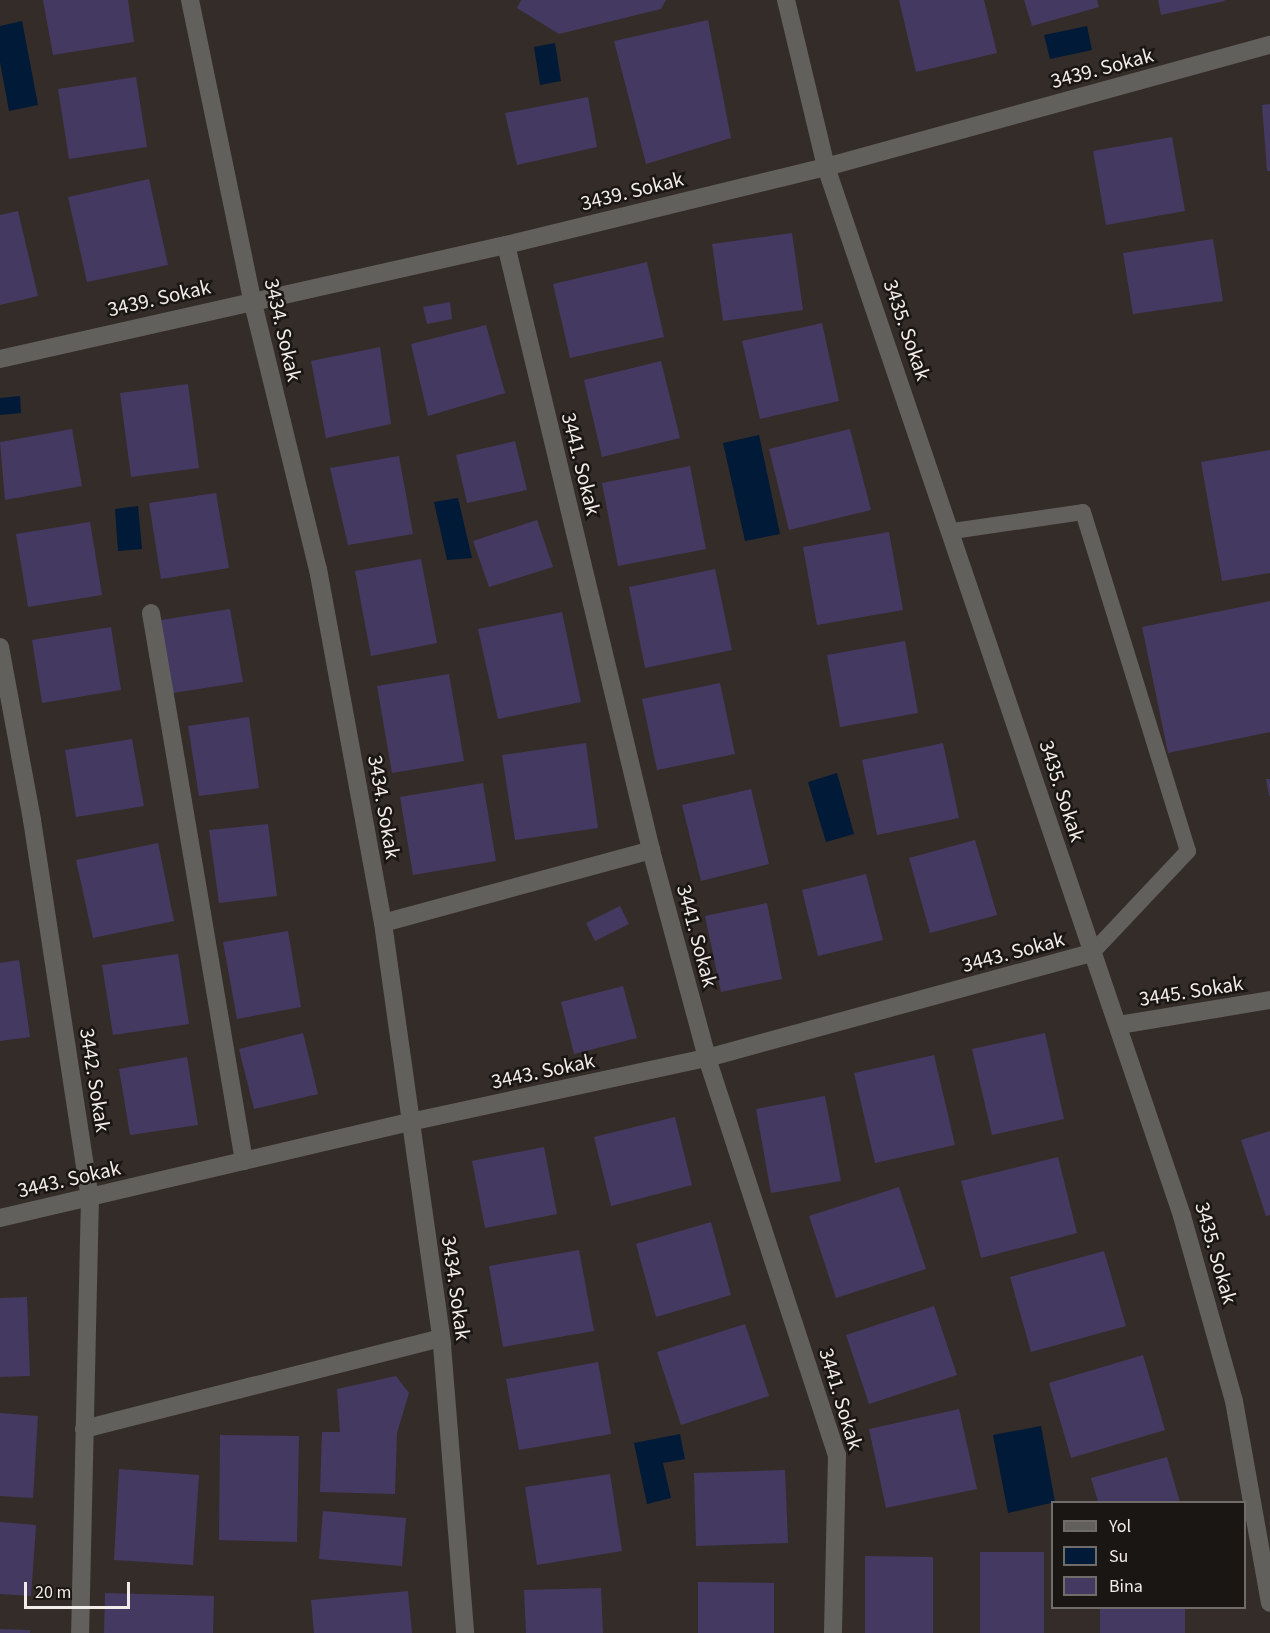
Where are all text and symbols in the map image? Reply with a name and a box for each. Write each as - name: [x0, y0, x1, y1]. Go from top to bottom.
- street label: 3439. Sokak: [1048, 42, 1156, 94]
- street label: 3439. Sokak: [578, 166, 686, 216]
- street label: 3439. Sokak: [105, 274, 213, 322]
- street label: 3434. Sokak: [259, 276, 307, 384]
- street label: 3435. Sokak: [878, 276, 936, 384]
- street label: 3441. Sokak: [556, 410, 606, 518]
- street label: 3435. Sokak: [1034, 737, 1090, 845]
- street label: 3434. Sokak: [362, 753, 406, 861]
- street label: 3441. Sokak: [671, 882, 723, 990]
- street label: 3443. Sokak: [959, 926, 1067, 978]
- street label: 3445. Sokak: [1137, 970, 1245, 1012]
- street label: 3442. Sokak: [74, 1026, 116, 1134]
- street label: 3443. Sokak: [489, 1048, 597, 1094]
- street label: 3443. Sokak: [15, 1155, 123, 1203]
- street label: 3435. Sokak: [1189, 1199, 1243, 1307]
- street label: 3434. Sokak: [436, 1234, 476, 1342]
- street label: 3441. Sokak: [814, 1345, 868, 1453]
- legend: [1051, 1501, 1246, 1609]
- text: Yol: [1109, 1514, 1131, 1539]
- text: Su: [1109, 1544, 1128, 1569]
- scale bar: [27, 1570, 134, 1608]
- text: Bina: [1109, 1574, 1143, 1599]
- text: 20 m: [35, 1580, 71, 1605]

